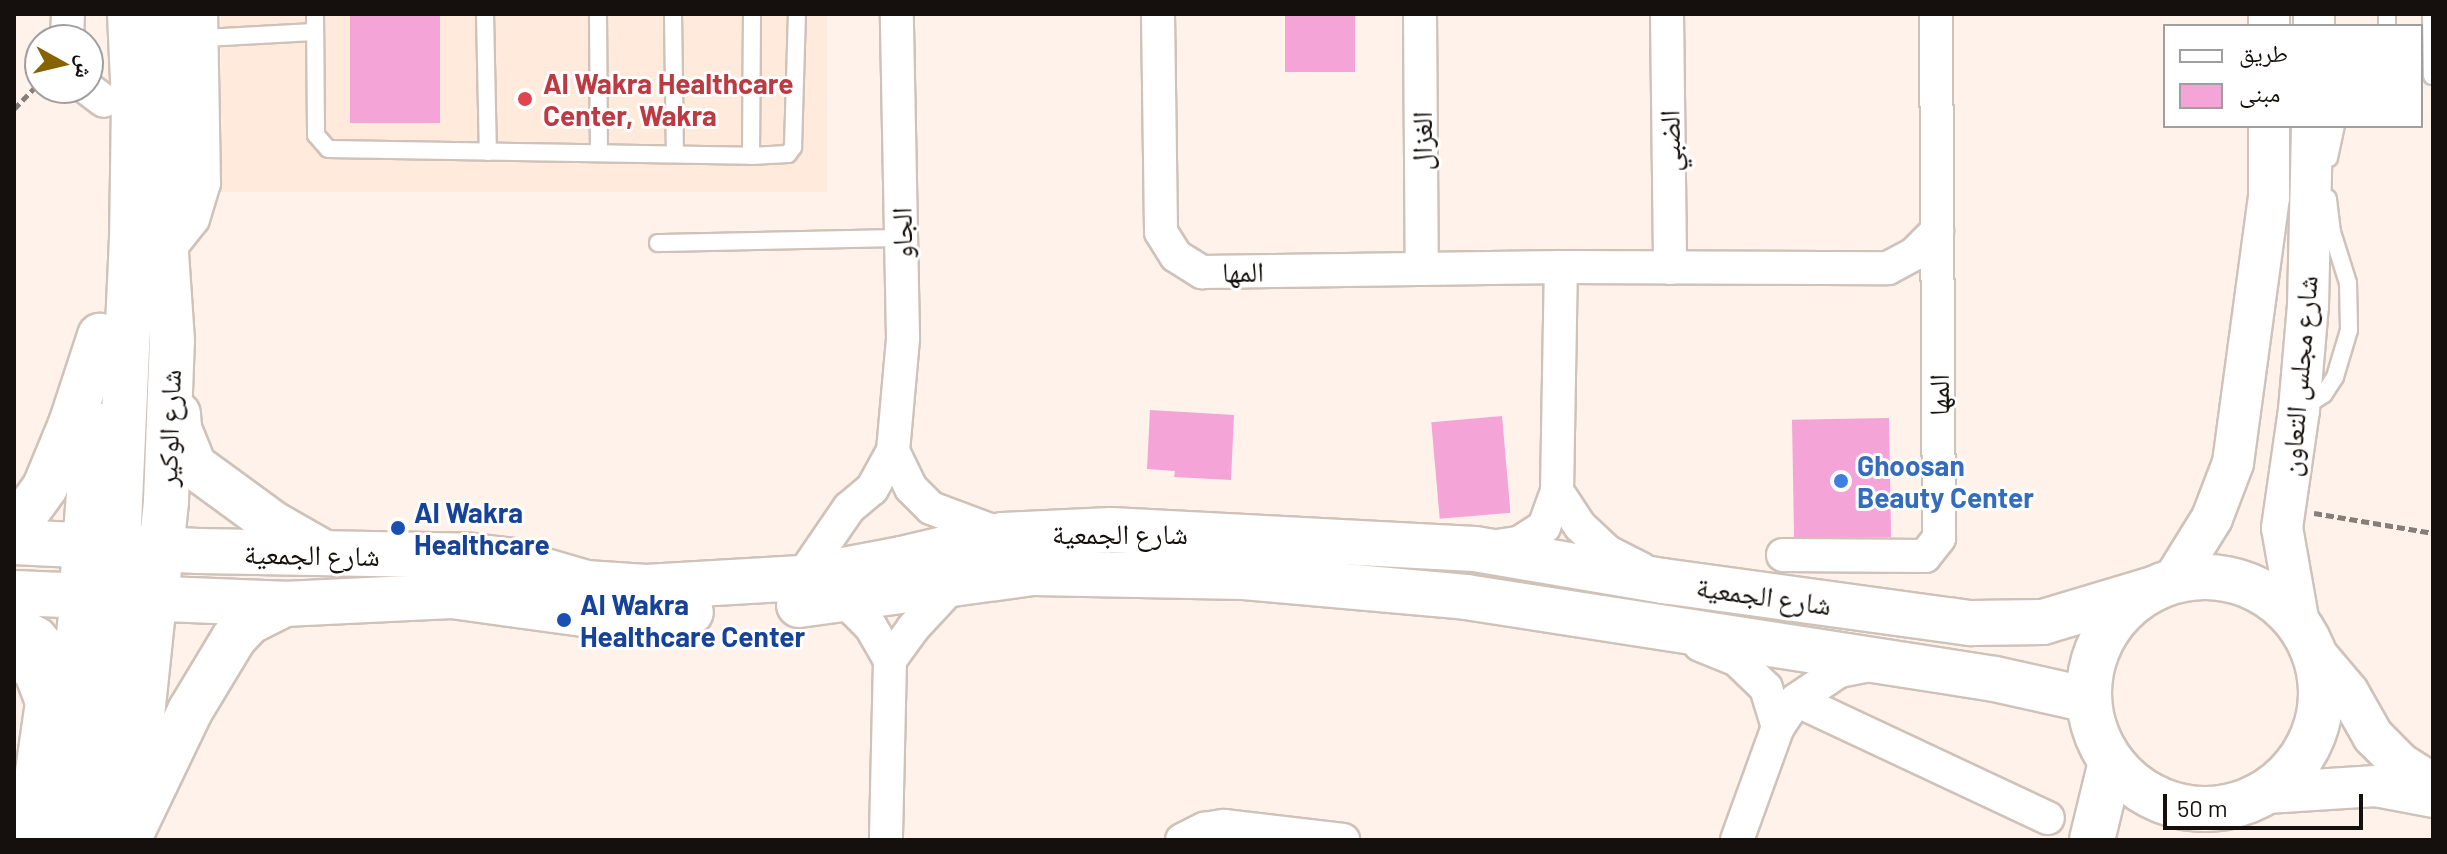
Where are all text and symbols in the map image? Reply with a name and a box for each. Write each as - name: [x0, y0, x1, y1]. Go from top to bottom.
- north arrow: [24, 24, 104, 104]
- legend: [2163, 24, 2423, 128]
- text: طريق: [2239, 38, 2288, 67]
- text: ش: [71, 54, 100, 80]
- place label: Al Wakra Healthcare Center, Wakra: [543, 66, 793, 132]
- text: مبنى: [2239, 78, 2280, 107]
- marker: Al Wakra Healthcare Center, Wakra: [514, 88, 536, 110]
- street label: الضبي: [1652, 110, 1686, 172]
- street label: الغزال: [1404, 112, 1438, 170]
- street label: الجاو: [884, 207, 918, 259]
- street label: المها: [1222, 254, 1264, 288]
- street label: شارع مجلس التعاون: [2272, 274, 2324, 478]
- street label: شارع الوكير: [149, 369, 187, 487]
- street label: المها: [1921, 374, 1955, 416]
- place label: Ghoosan Beauty Center: [1857, 448, 2034, 514]
- marker: Ghoosan Beauty Center: [1832, 472, 1850, 490]
- place label: Al Wakra Healthcare: [414, 495, 550, 561]
- street label: شارع الجمعية: [1052, 516, 1188, 550]
- marker: Al Wakra Healthcare: [389, 519, 407, 537]
- street label: شارع الجمعية: [244, 536, 380, 572]
- street label: شارع الجمعية: [1694, 569, 1834, 621]
- place label: Al Wakra Healthcare Center: [580, 587, 805, 653]
- marker: Al Wakra Healthcare Center: [555, 611, 573, 629]
- scale bar: [2167, 778, 2367, 828]
- text: 50 m: [2177, 793, 2228, 822]

